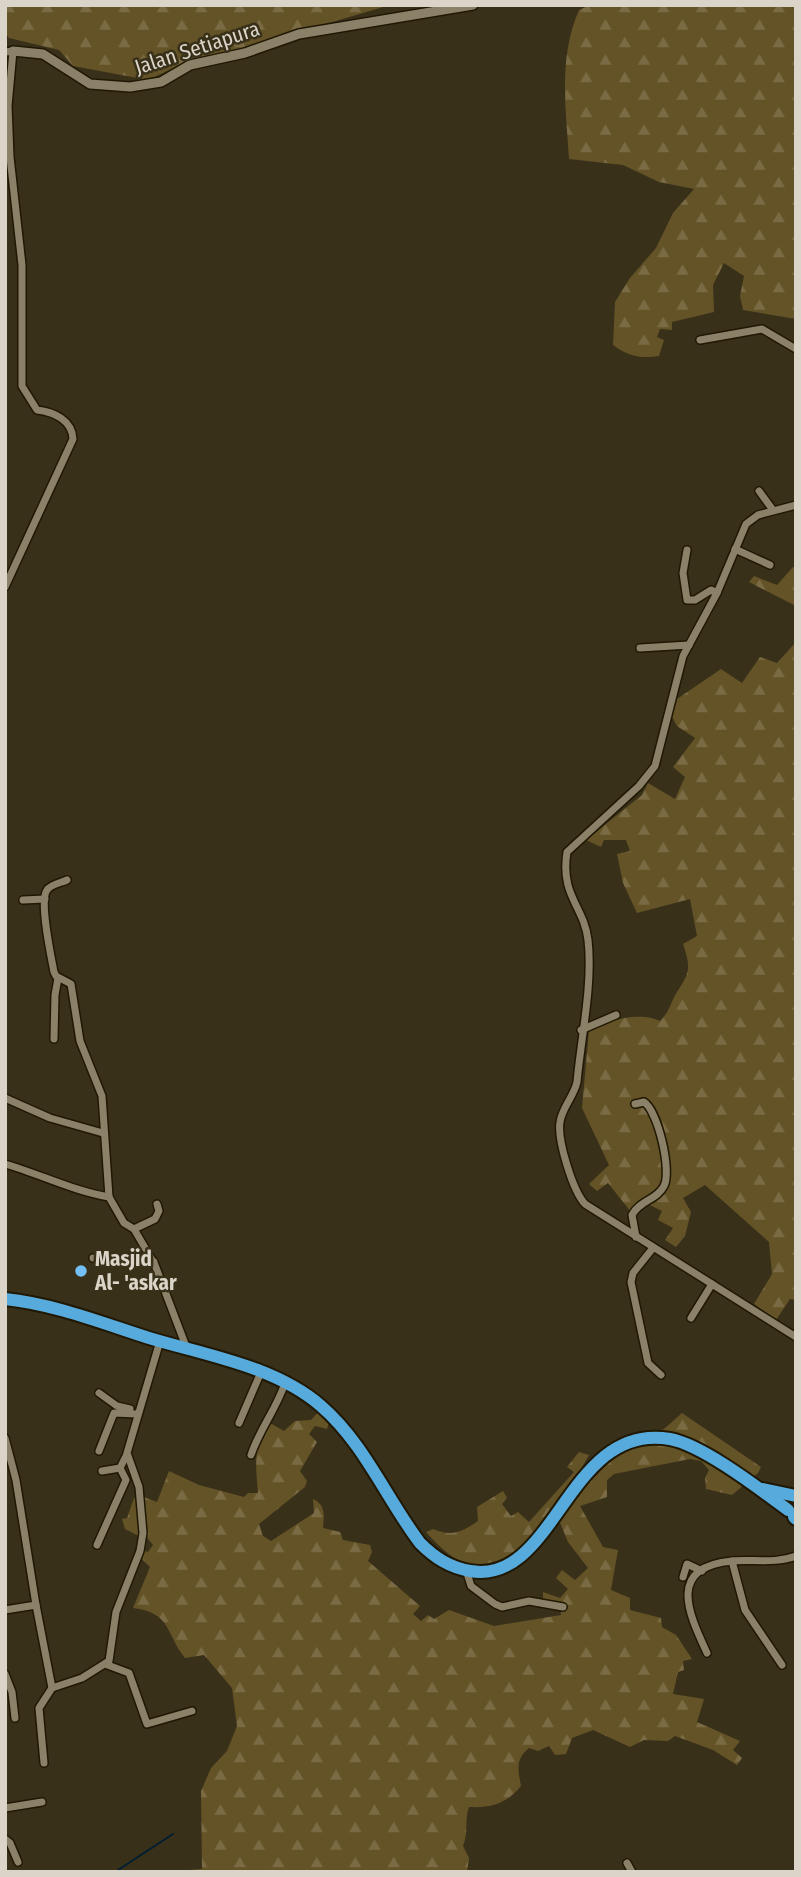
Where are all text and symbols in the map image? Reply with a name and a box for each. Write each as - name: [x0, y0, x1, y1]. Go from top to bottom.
- street label: Jalan Setiapura: [131, 16, 263, 80]
- place label: Masjid Al- 'askar: [94, 1246, 177, 1296]
- marker: Masjid Al- 'askar: [73, 1263, 89, 1279]

